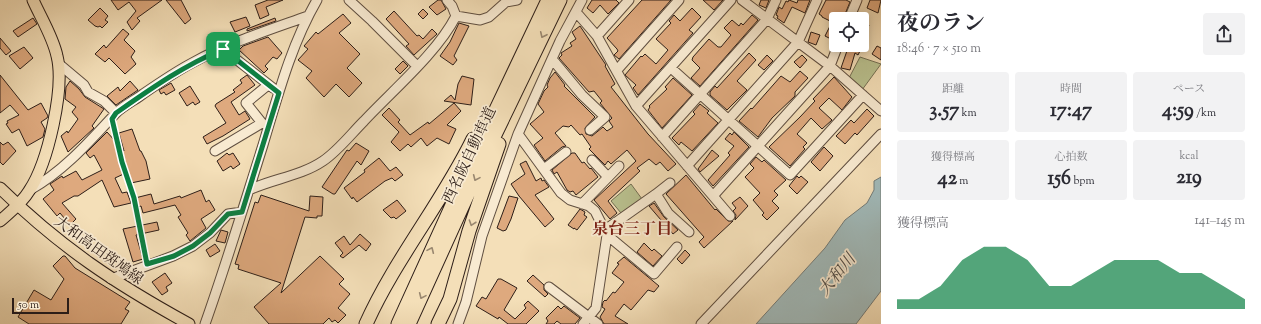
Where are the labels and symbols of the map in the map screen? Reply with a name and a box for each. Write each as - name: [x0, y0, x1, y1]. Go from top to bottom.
- one-way arrow: [540, 31, 548, 39]
- pin: [206, 32, 240, 66]
- street label: 西名阪自動車道: [439, 104, 502, 208]
- one-way arrow: [473, 174, 481, 181]
- street label: 大和高田斑鳩線: [49, 212, 147, 291]
- one-way arrow: [468, 219, 476, 226]
- district label: 泉台三丁目: [592, 219, 672, 242]
- one-way arrow: [426, 247, 434, 255]
- water label: 大和川: [814, 248, 863, 301]
- one-way arrow: [419, 292, 427, 300]
- scale bar: [12, 296, 69, 315]

